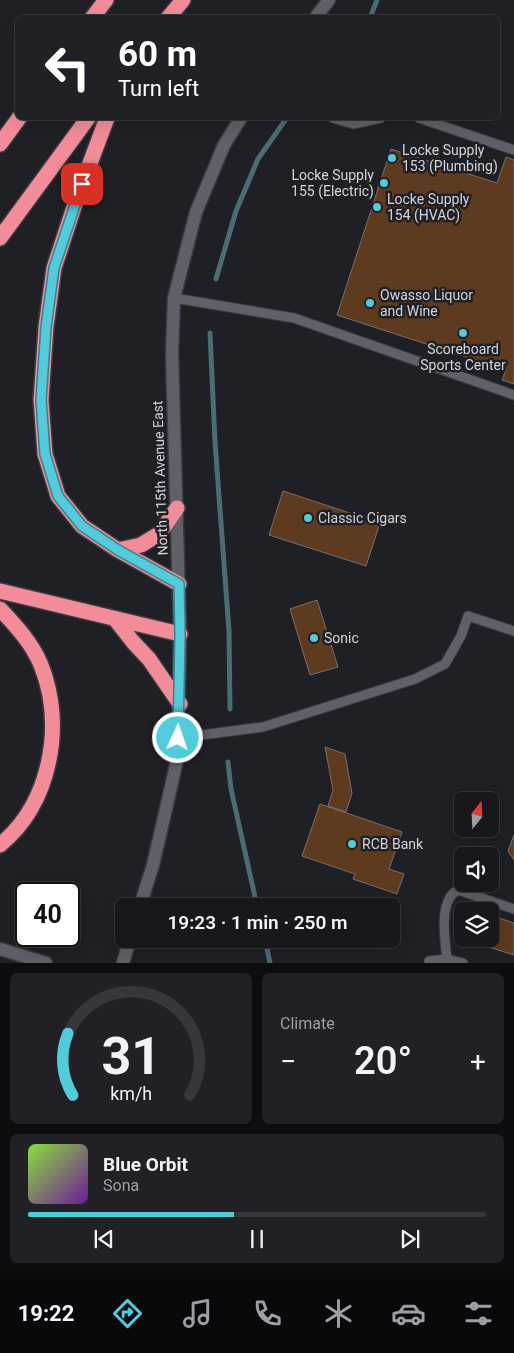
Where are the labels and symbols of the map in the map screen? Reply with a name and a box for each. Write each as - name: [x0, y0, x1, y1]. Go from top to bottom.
- place label: Locke Supply 153 (Plumbing): [402, 142, 498, 175]
- marker: Locke Supply 153 (Plumbing): [386, 152, 398, 164]
- pin: [61, 163, 103, 205]
- place label: Locke Supply 155 (Electric): [291, 167, 374, 200]
- marker: Locke Supply 155 (Electric): [378, 177, 390, 189]
- place label: Locke Supply 154 (HVAC): [387, 191, 470, 224]
- marker: Locke Supply 154 (HVAC): [371, 201, 383, 213]
- place label: Owasso Liquor and Wine: [380, 287, 473, 319]
- marker: Owasso Liquor and Wine: [364, 297, 376, 309]
- marker: Scoreboard Sports Center: [457, 327, 469, 339]
- place label: Scoreboard Sports Center: [420, 341, 506, 373]
- street label: North 115th Avenue East: [149, 400, 171, 556]
- place label: Classic Cigars: [318, 510, 407, 526]
- marker: Classic Cigars: [302, 512, 314, 524]
- place label: Sonic: [324, 630, 359, 646]
- marker: Sonic: [308, 632, 320, 644]
- position arrow: [151, 711, 203, 763]
- north arrow: [454, 792, 499, 838]
- place label: RCB Bank: [362, 836, 424, 852]
- marker: RCB Bank: [346, 838, 358, 850]
- speed limit sign: 40: [15, 882, 80, 947]

